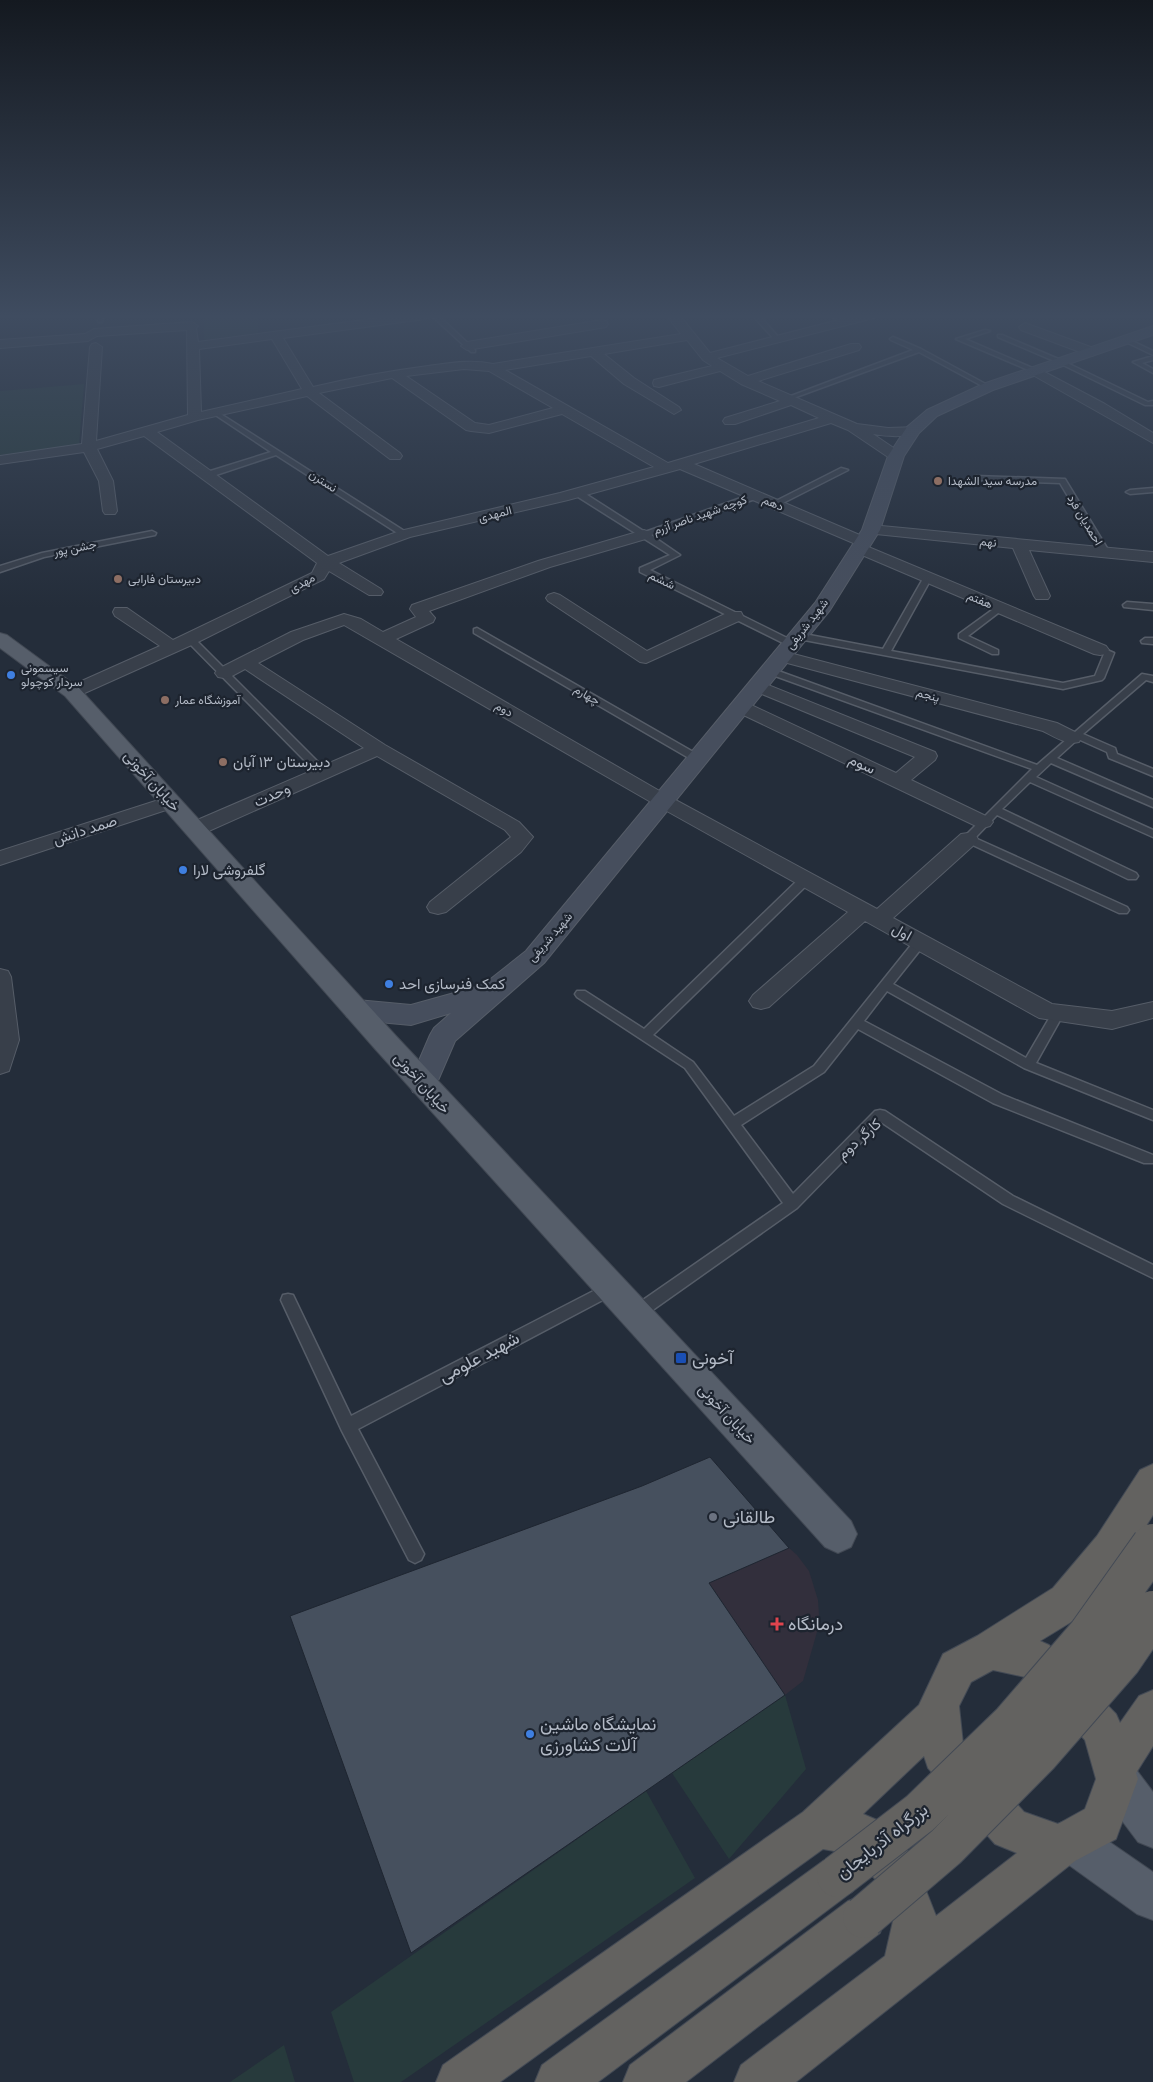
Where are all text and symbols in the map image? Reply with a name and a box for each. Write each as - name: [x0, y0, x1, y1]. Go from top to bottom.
- street label: نسترن: [306, 467, 340, 496]
- place label: مدرسه سید الشهدا: [948, 474, 1037, 489]
- marker: مدرسه سید الشهدا: [932, 475, 944, 487]
- street label: کوچه شهید ناصر آزرم: [651, 492, 749, 539]
- street label: دهم: [760, 492, 786, 515]
- street label: احمدیان فرد: [1063, 492, 1106, 549]
- street label: المهدی: [477, 503, 513, 526]
- street label: نهم: [979, 534, 997, 551]
- street label: جشن پور: [51, 537, 98, 560]
- street label: ششم: [646, 568, 677, 593]
- street label: مهدی: [287, 570, 318, 597]
- place label: دبیرستان فارابی: [128, 572, 201, 587]
- marker: دبیرستان فارابی: [112, 573, 124, 585]
- street label: هفتم: [965, 588, 995, 612]
- street label: شهید شریفی: [783, 596, 832, 653]
- place label: سیسمونی سردار کوچولو: [21, 661, 83, 690]
- marker: سیسمونی سردار کوچولو: [5, 669, 17, 681]
- street label: چهارم: [571, 682, 602, 709]
- street label: پنجم: [915, 685, 941, 706]
- place label: آموزشگاه عمار: [174, 693, 242, 708]
- marker: آموزشگاه عمار: [159, 694, 171, 706]
- street label: دوم: [492, 698, 516, 721]
- street label: خیابان آخونی: [119, 747, 184, 816]
- street label: سوم: [845, 750, 878, 779]
- place label: دبیرستان ۱۳ آبان: [233, 753, 330, 771]
- marker: دبیرستان ۱۳ آبان: [217, 756, 229, 768]
- street label: وحدت: [251, 779, 293, 811]
- street label: صمد دانش: [51, 811, 120, 850]
- place label: گلفروشی لارا: [193, 861, 266, 880]
- marker: گلفروشی لارا: [177, 864, 189, 876]
- street label: شهید شریفی: [525, 910, 576, 965]
- street label: اول: [889, 919, 915, 945]
- place label: کمک فنرسازی احد: [399, 975, 506, 994]
- marker: کمک فنرسازی احد: [383, 978, 395, 990]
- street label: خیابان آخونی: [389, 1049, 454, 1118]
- street label: کارگر دوم: [833, 1114, 886, 1164]
- street label: شهید علومی: [435, 1327, 523, 1387]
- place label: آخونی: [692, 1347, 735, 1369]
- marker: آخونی: [674, 1351, 688, 1365]
- street label: خیابان آخونی: [694, 1380, 759, 1449]
- place label: طالقانی: [723, 1506, 775, 1528]
- marker: طالقانی: [707, 1511, 719, 1523]
- place label: درمانگاه: [788, 1613, 843, 1635]
- marker: درمانگاه: [770, 1617, 784, 1631]
- place label: نمایشگاه ماشین آلات کشاورزی: [540, 1713, 656, 1756]
- marker: نمایشگاه ماشین آلات کشاورزی: [524, 1728, 536, 1740]
- street label: بزرگراه آذربایجان: [832, 1798, 932, 1884]

